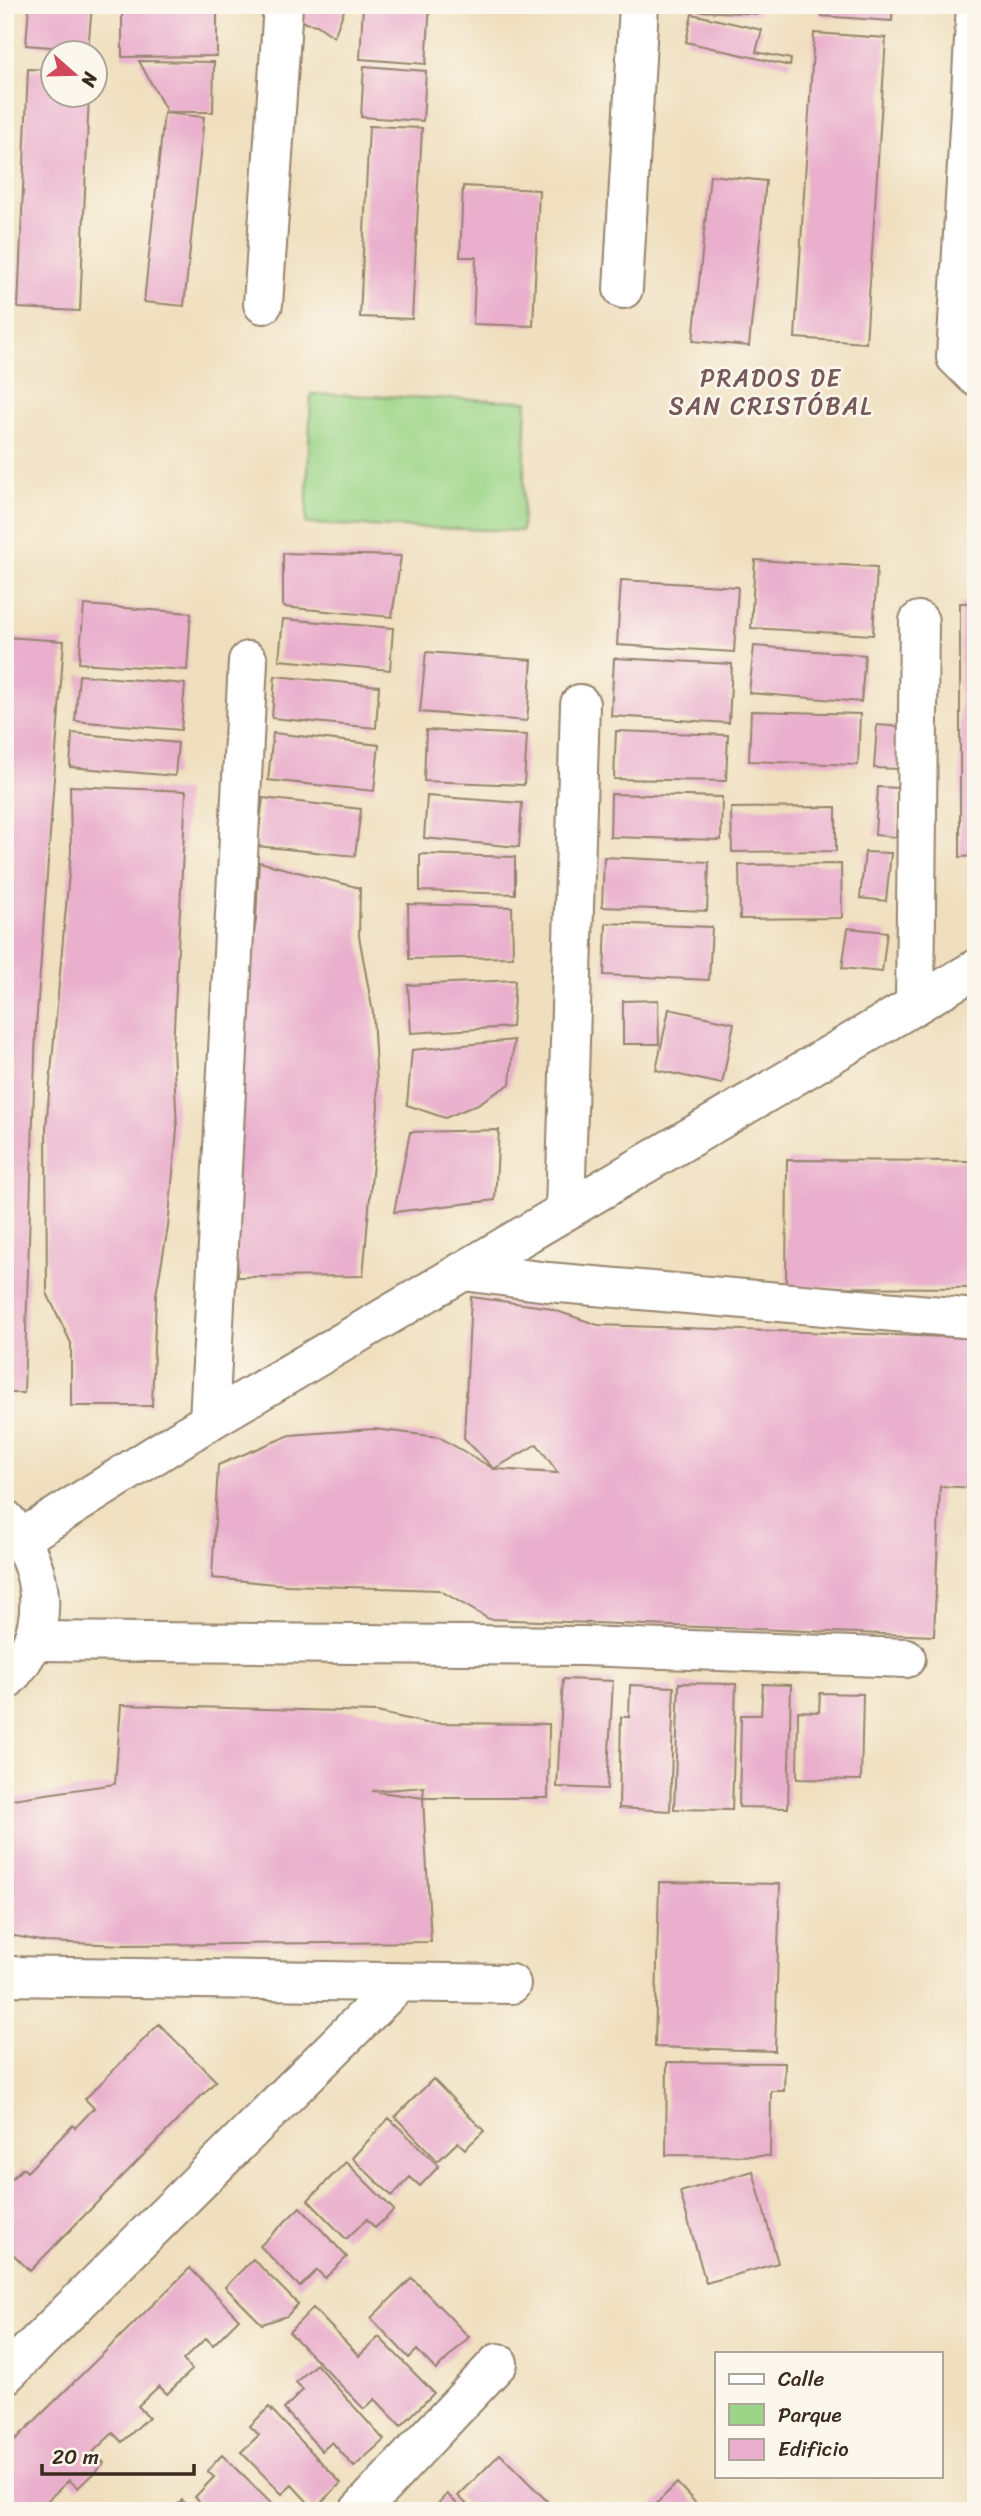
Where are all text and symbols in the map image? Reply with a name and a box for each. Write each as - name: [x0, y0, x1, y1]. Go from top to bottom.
- north arrow: [38, 38, 108, 108]
- text: N: [71, 67, 108, 92]
- district label: PRADOS DE SAN CRISTÓBAL: [669, 357, 873, 427]
- legend: [715, 2352, 942, 2478]
- text: Calle: [778, 2360, 825, 2398]
- text: Parque: [778, 2396, 842, 2434]
- text: Edificio: [778, 2430, 849, 2468]
- scale bar: [42, 2432, 194, 2476]
- text: 20 m: [52, 2438, 99, 2476]

